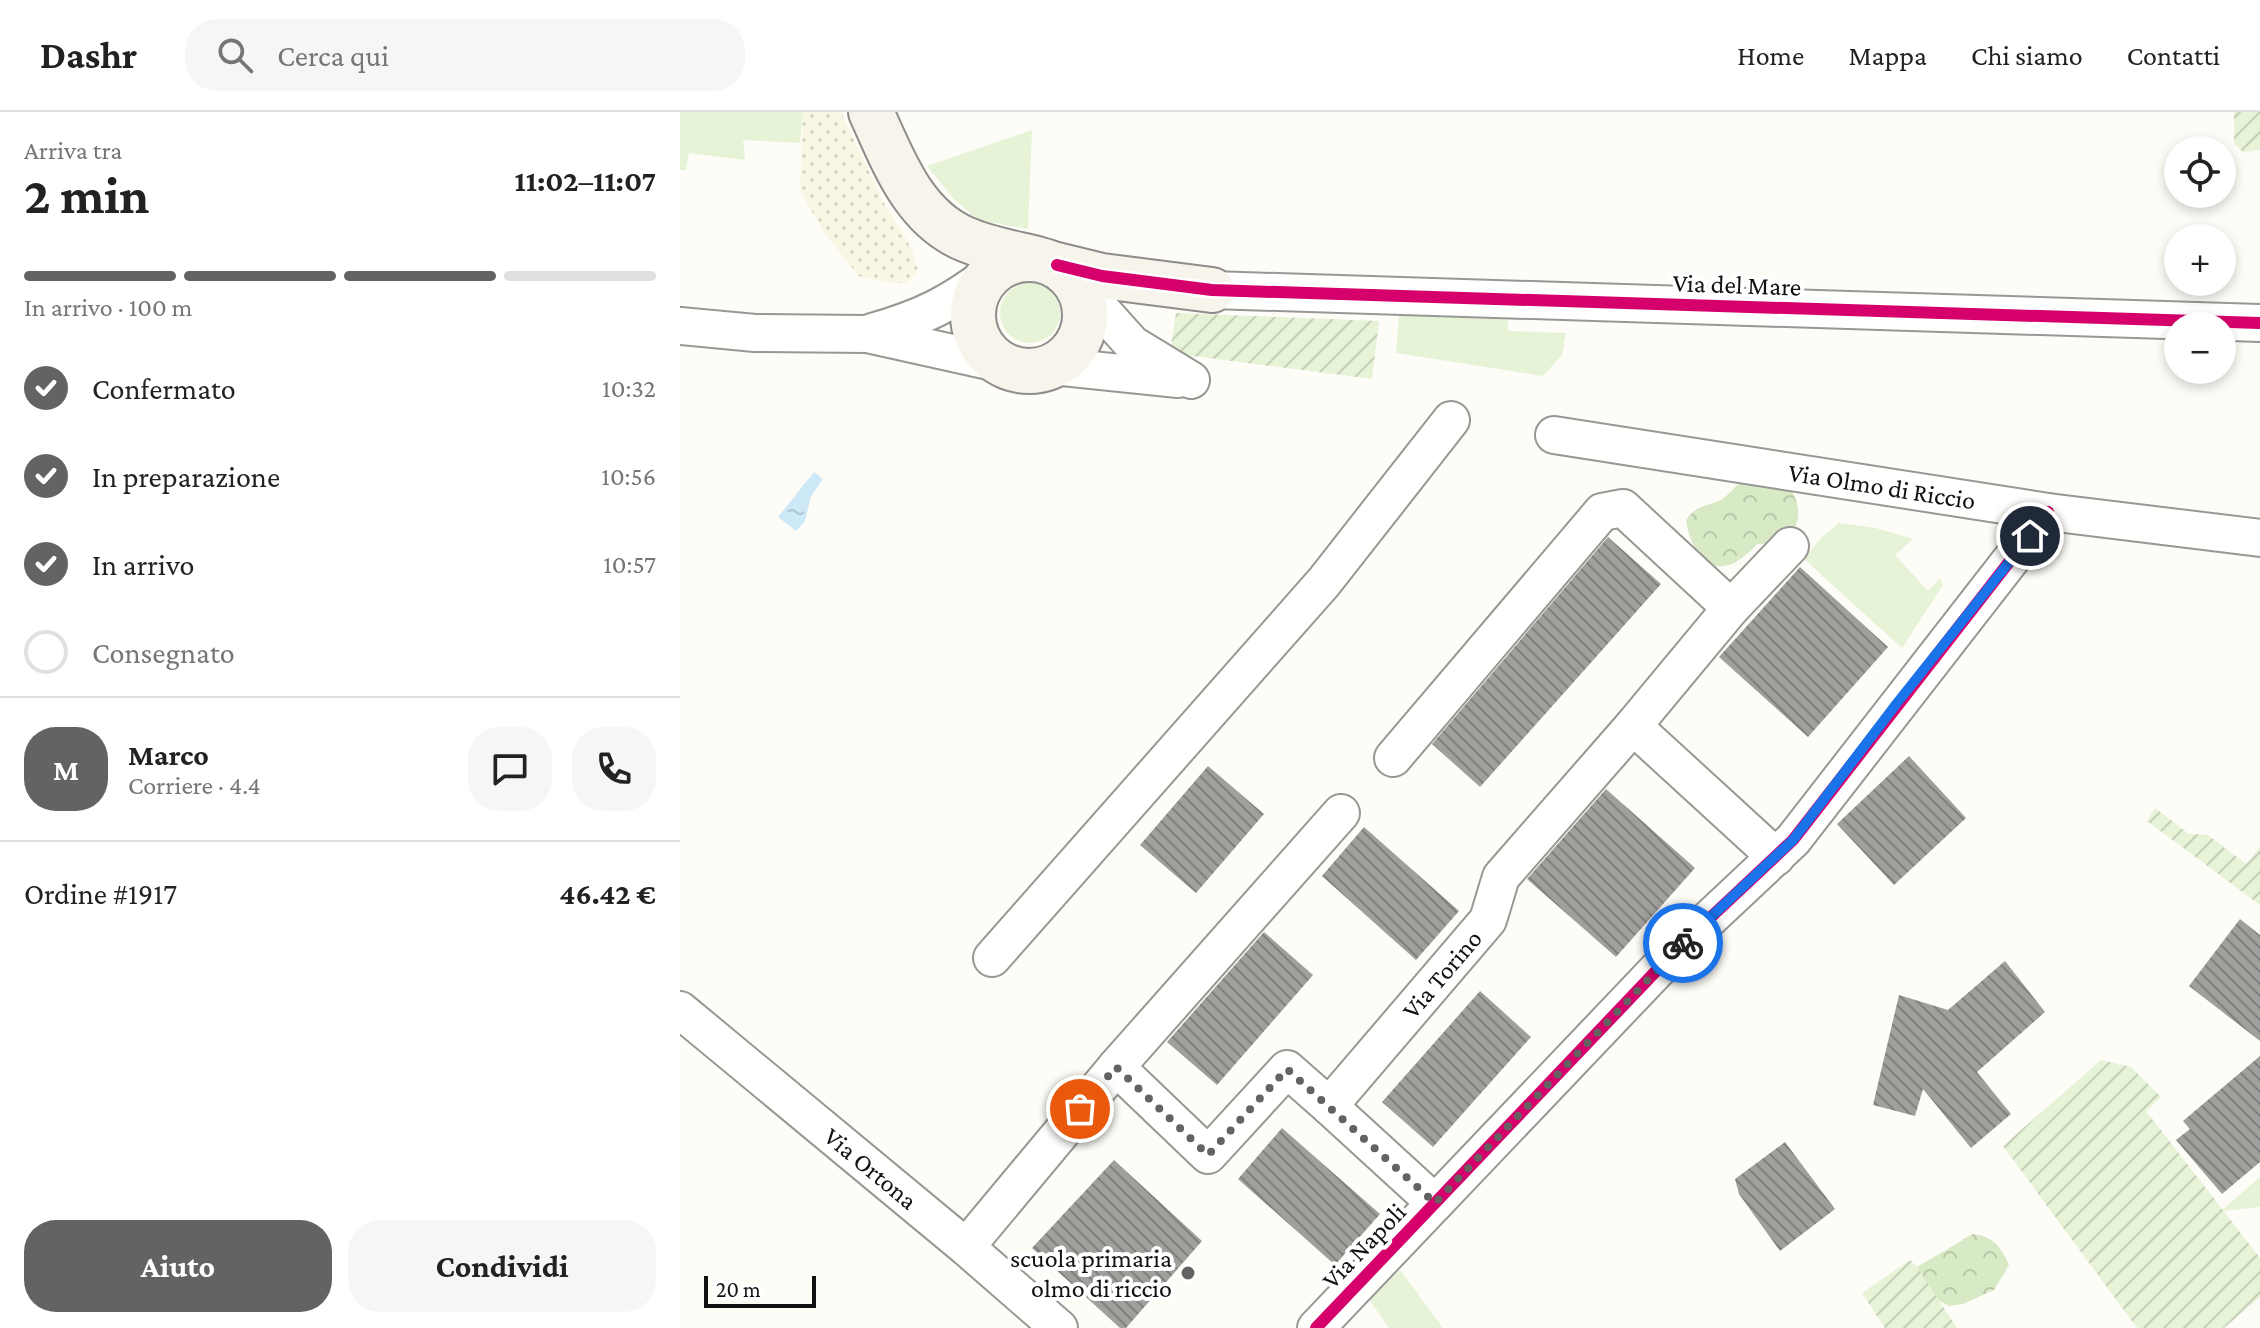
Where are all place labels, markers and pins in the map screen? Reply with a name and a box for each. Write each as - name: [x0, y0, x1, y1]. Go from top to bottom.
- pin: [1996, 502, 2064, 570]
- pin: [1046, 1075, 1114, 1143]
- place label: scuola primaria olmo di riccio: [1010, 1244, 1172, 1303]
- marker: scuola primaria olmo di riccio: [1179, 1264, 1197, 1282]

